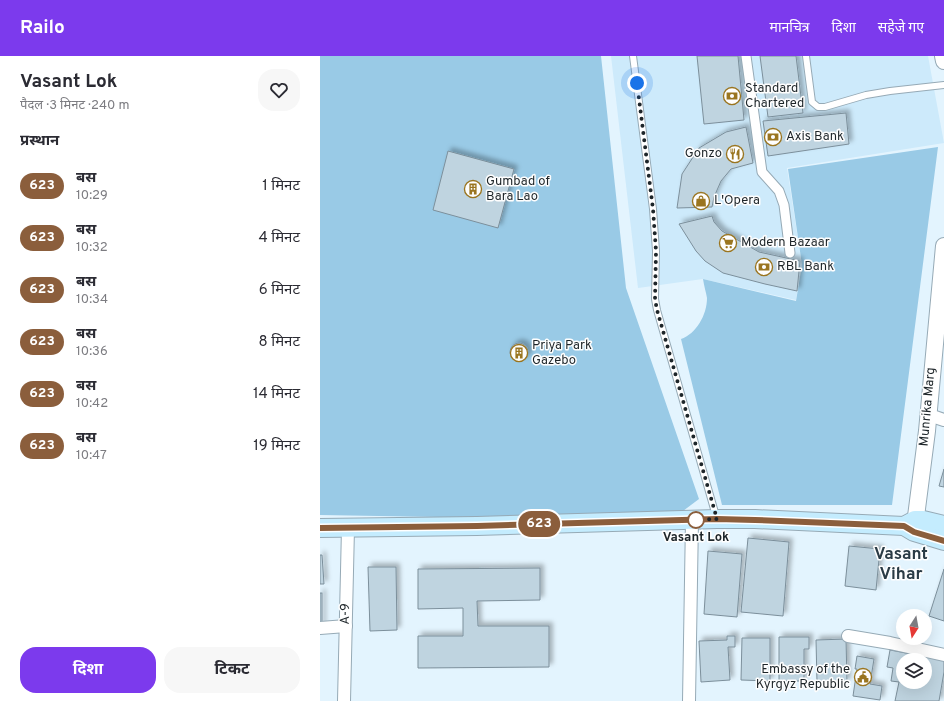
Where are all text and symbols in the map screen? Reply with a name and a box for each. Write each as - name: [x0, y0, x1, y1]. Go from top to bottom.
- text: Railo: [20, 16, 65, 40]
- text: मानचित्र: [770, 20, 810, 37]
- text: दिशा: [832, 20, 856, 37]
- text: सहेजे गए: [878, 20, 924, 37]
- button: heart: [258, 69, 300, 111]
- text: Vasant Lok: [20, 70, 117, 94]
- your location: [627, 73, 647, 93]
- place label: Standard Chartered: [745, 81, 804, 112]
- bank icon: Standard Chartered: [722, 86, 742, 106]
- text: पैदल · 3 मिनट · 240 m: [20, 98, 129, 114]
- bank icon: Axis Bank: [763, 127, 783, 147]
- place label: Axis Bank: [786, 129, 844, 145]
- text: प्रस्थान: [20, 132, 59, 151]
- restaurant icon: Gonzo: [725, 144, 745, 164]
- place label: Gonzo: [685, 146, 722, 162]
- text: बस: [76, 169, 96, 188]
- place label: Gumbad of Bara Lao: [486, 174, 550, 205]
- text: 623: [29, 177, 55, 194]
- text: 1 मिनट: [262, 177, 300, 196]
- building icon: Gumbad of Bara Lao: [463, 179, 483, 199]
- text: 10:29: [76, 188, 108, 204]
- shop icon: L'Opera: [691, 191, 711, 211]
- place label: L'Opera: [714, 193, 760, 209]
- text: बस: [76, 221, 96, 240]
- text: 623: [29, 229, 55, 246]
- text: 4 मिनट: [258, 229, 300, 248]
- supermarket icon: Modern Bazaar: [718, 233, 738, 253]
- place label: Modern Bazaar: [741, 235, 830, 251]
- text: 10:32: [76, 240, 108, 256]
- bank icon: RBL Bank: [754, 257, 774, 277]
- place label: RBL Bank: [777, 259, 834, 275]
- text: बस: [76, 273, 96, 292]
- text: 623: [29, 281, 55, 298]
- text: 6 मिनट: [259, 281, 300, 300]
- text: 10:34: [76, 292, 108, 308]
- text: बस: [76, 325, 96, 344]
- text: 623: [29, 333, 55, 350]
- text: 8 मिनट: [259, 333, 300, 352]
- place label: Priya Park Gazebo: [532, 338, 592, 369]
- building icon: Priya Park Gazebo: [509, 343, 529, 363]
- text: 10:36: [76, 344, 108, 360]
- street label: Munrika Marg: [917, 367, 939, 447]
- text: बस: [76, 377, 96, 396]
- text: 623: [29, 385, 55, 402]
- text: 14 मिनट: [253, 385, 300, 404]
- text: 10:42: [76, 396, 108, 412]
- text: बस: [76, 429, 96, 448]
- text: 623: [29, 437, 55, 454]
- text: 19 मिनट: [253, 437, 300, 456]
- text: 10:47: [76, 448, 107, 464]
- line badge: 623: [516, 511, 562, 537]
- marker: Vasant Lok: [687, 511, 705, 529]
- text: 623: [526, 515, 552, 532]
- place label: Vasant Lok: [663, 530, 729, 546]
- district label: Vasant Vihar: [874, 544, 928, 586]
- street label: A-9: [338, 603, 354, 625]
- north arrow: [896, 609, 932, 645]
- map controls: [896, 609, 932, 689]
- button: दिशा: [20, 647, 156, 693]
- button: टिकट: [164, 647, 300, 693]
- button: layers: [896, 653, 932, 689]
- place label: Embassy of the Kyrgyz Republic: [756, 662, 850, 693]
- public building icon: Embassy of the Kyrgyz Republic: [853, 667, 873, 687]

